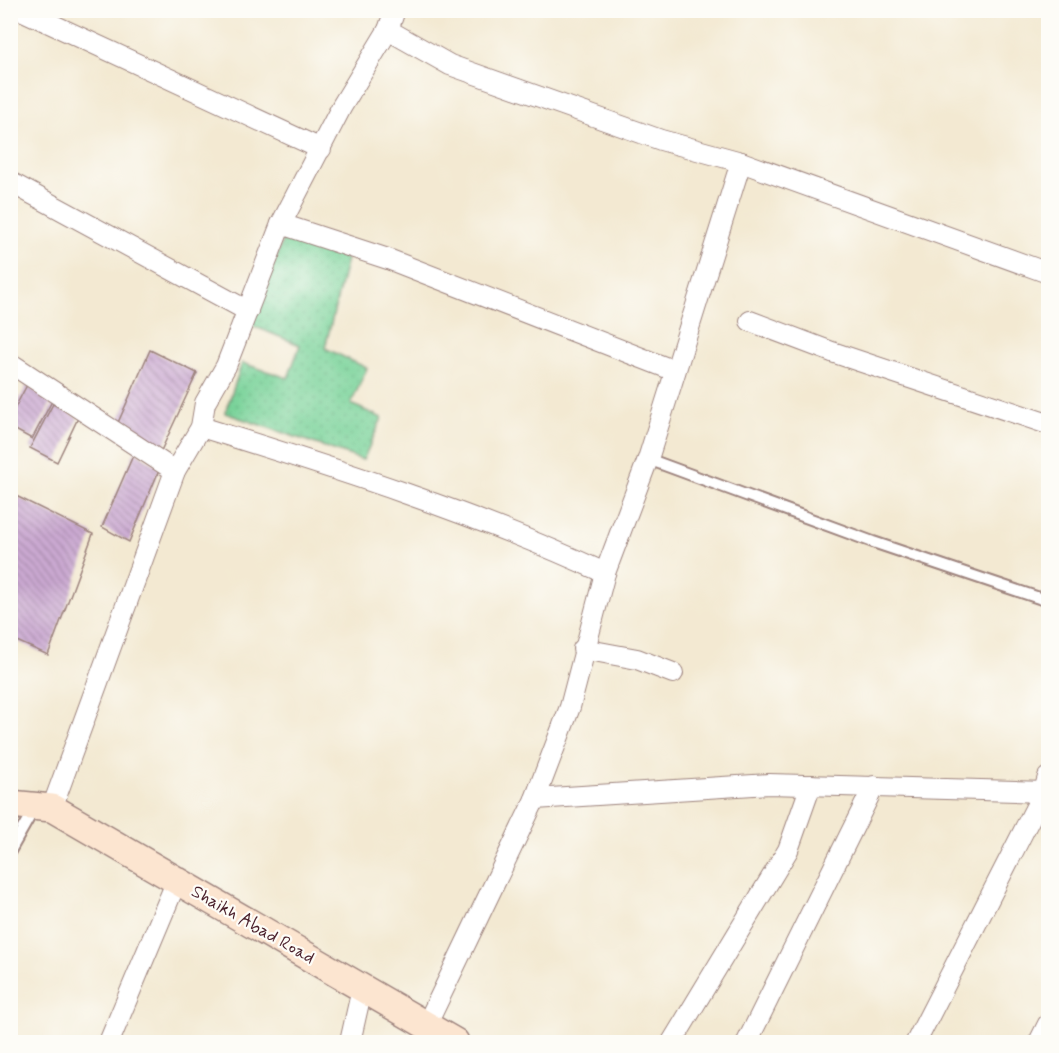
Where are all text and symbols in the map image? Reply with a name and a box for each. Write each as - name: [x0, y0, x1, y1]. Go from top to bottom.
- street label: Shaikh Abad Road: [187, 880, 319, 970]

